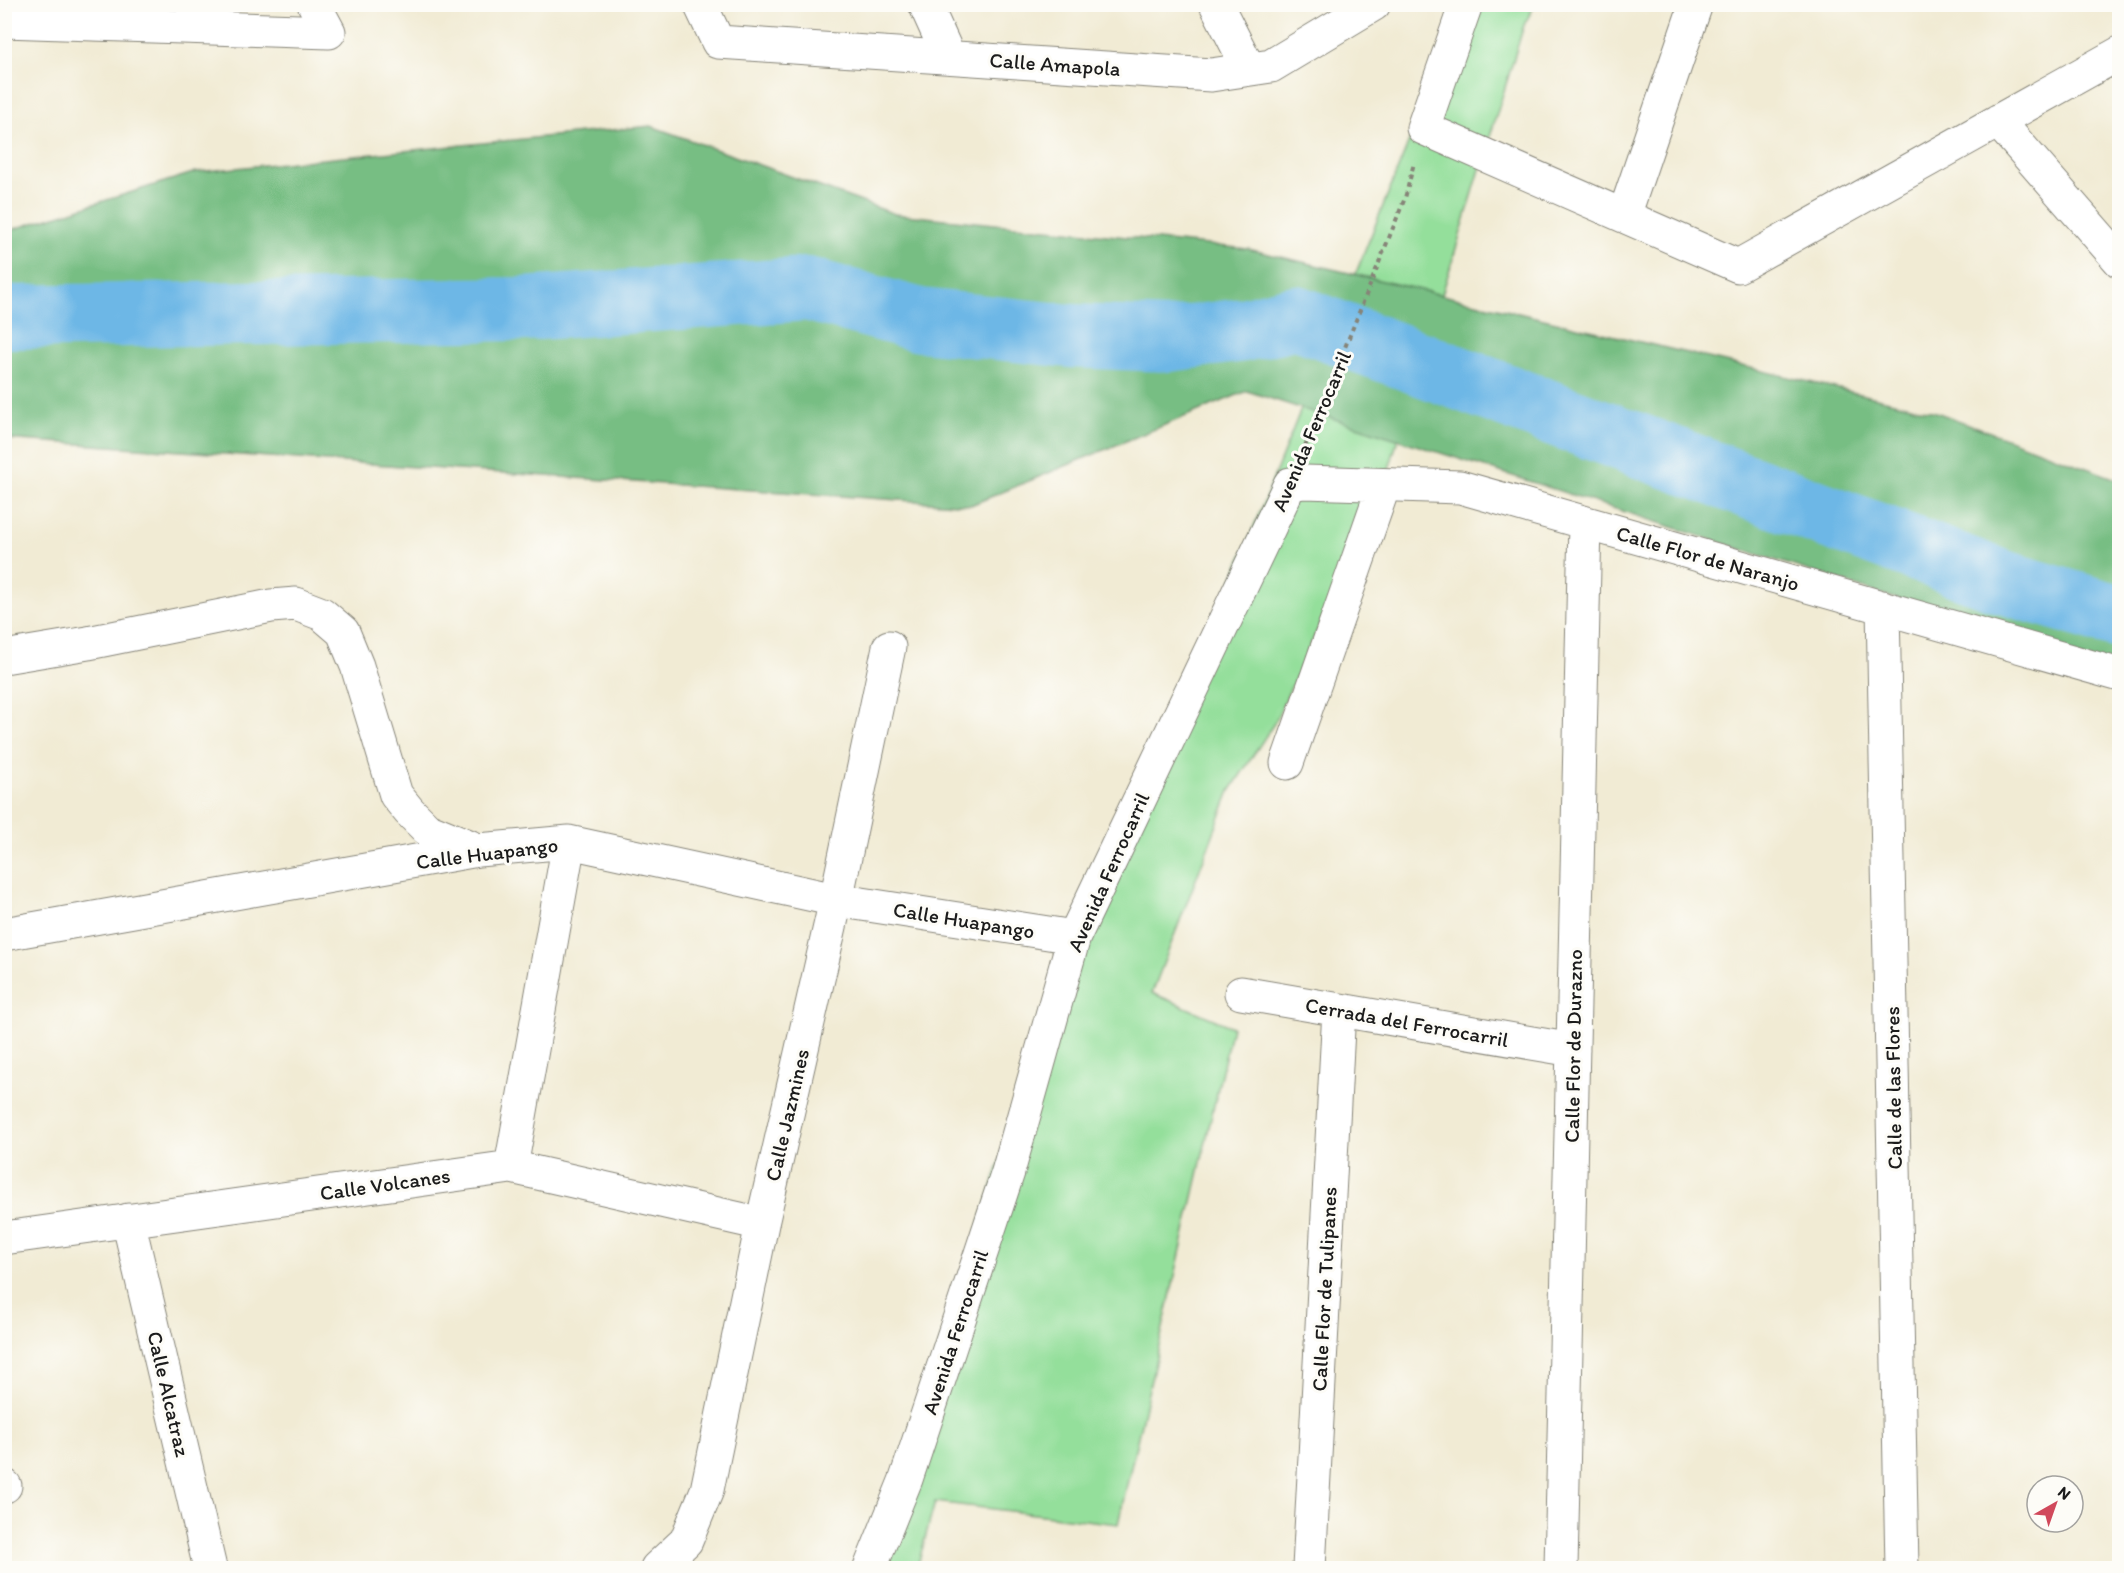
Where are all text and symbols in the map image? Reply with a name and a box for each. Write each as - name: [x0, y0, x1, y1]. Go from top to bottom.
- street label: Calle Amapola: [989, 47, 1121, 81]
- street label: Avenida Ferrocarril: [1266, 347, 1356, 515]
- street label: Calle Flor de Naranjo: [1614, 520, 1802, 596]
- street label: Avenida Ferrocarril: [1062, 788, 1154, 956]
- street label: Calle Huapango: [415, 832, 559, 874]
- street label: Calle Huapango: [892, 896, 1036, 944]
- street label: Calle Flor de Durazno: [1559, 949, 1587, 1143]
- street label: Cerrada del Ferrocarril: [1303, 992, 1511, 1052]
- street label: Calle de las Flores: [1879, 1006, 1907, 1170]
- street label: Calle Jazmines: [760, 1046, 814, 1184]
- street label: Calle Volcanes: [318, 1162, 452, 1206]
- street label: Calle Flor de Tulipanes: [1306, 1186, 1342, 1392]
- street label: Avenida Ferrocarril: [917, 1246, 993, 1418]
- street label: Calle Alcatraz: [142, 1329, 196, 1459]
- north arrow: [2025, 1474, 2085, 1534]
- text: N: [2054, 1482, 2075, 1504]

